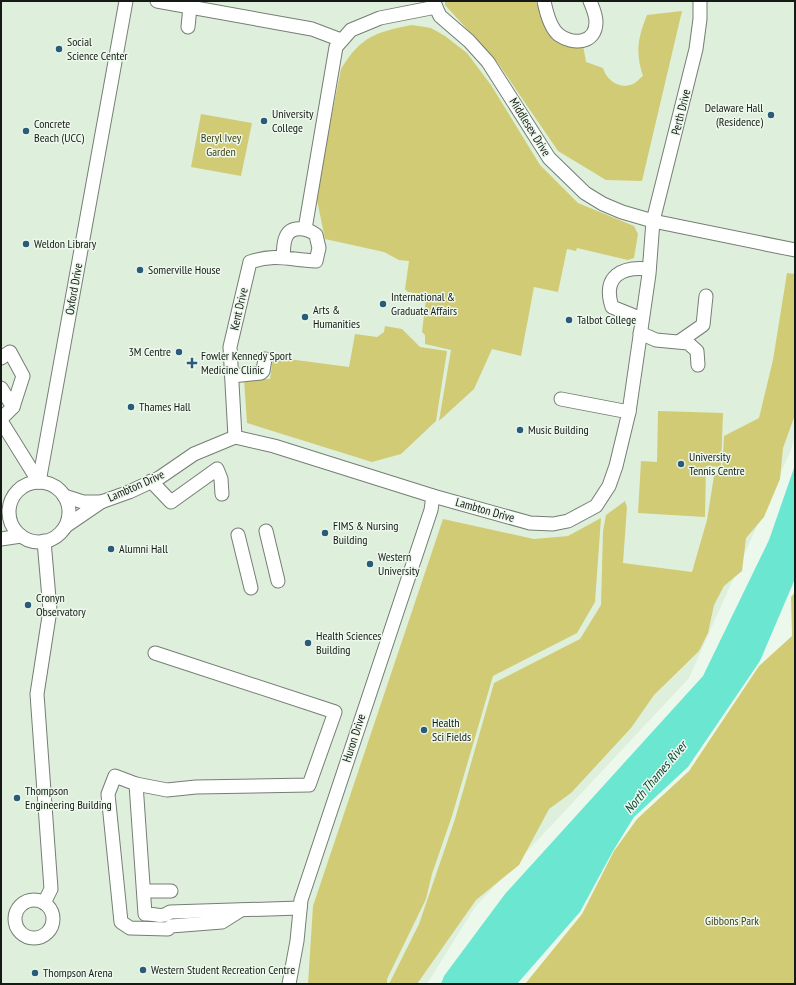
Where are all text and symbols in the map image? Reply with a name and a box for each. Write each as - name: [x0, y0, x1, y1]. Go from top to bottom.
- place label: Social Science Center: [67, 34, 128, 63]
- marker: Social Science Center: [54, 44, 64, 54]
- street label: Perth Drive: [668, 87, 693, 136]
- street label: Middlesex Drive: [507, 95, 554, 159]
- place label: Delaware Hall (Residence): [705, 100, 763, 129]
- place label: University College: [272, 106, 314, 135]
- marker: Delaware Hall (Residence): [766, 110, 776, 120]
- place label: Concrete Beach (UCC): [34, 116, 84, 145]
- marker: University College: [259, 116, 269, 126]
- marker: Concrete Beach (UCC): [21, 126, 31, 136]
- park label: Beryl Ivey Garden: [201, 130, 242, 159]
- place label: Weldon Library: [34, 236, 97, 251]
- marker: Weldon Library: [21, 239, 31, 249]
- street label: Oxford Drive: [62, 262, 85, 316]
- place label: Somerville House: [148, 262, 221, 277]
- marker: Somerville House: [135, 265, 145, 275]
- street label: Kent Drive: [226, 286, 251, 332]
- place label: International & Graduate Affairs: [391, 289, 457, 318]
- marker: International & Graduate Affairs: [378, 299, 388, 309]
- place label: Arts & Humanities: [313, 302, 360, 331]
- marker: Arts & Humanities: [300, 312, 310, 322]
- place label: Talbot College: [577, 312, 636, 327]
- marker: Talbot College: [564, 315, 574, 325]
- place label: 3M Centre: [128, 344, 171, 359]
- marker: 3M Centre: [174, 347, 184, 357]
- place label: Fowler Kennedy Sport Medicine Clinic: [201, 348, 293, 377]
- marker: Fowler Kennedy Sport Medicine Clinic: [186, 357, 198, 369]
- place label: Thames Hall: [139, 399, 191, 414]
- marker: Thames Hall: [126, 402, 136, 412]
- place label: Music Building: [528, 422, 589, 437]
- marker: Music Building: [515, 425, 525, 435]
- place label: University Tennis Centre: [689, 449, 745, 478]
- marker: University Tennis Centre: [676, 459, 686, 469]
- street label: Lambton Drive: [105, 466, 167, 505]
- street label: Lambton Drive: [454, 494, 516, 525]
- place label: FIMS & Nursing Building: [333, 518, 399, 547]
- marker: FIMS & Nursing Building: [320, 528, 330, 538]
- place label: Alumni Hall: [119, 541, 168, 556]
- marker: Alumni Hall: [106, 544, 116, 554]
- place label: Western University: [378, 549, 420, 578]
- marker: Western University: [365, 559, 375, 569]
- place label: Cronyn Observatory: [36, 590, 86, 619]
- marker: Cronyn Observatory: [23, 600, 33, 610]
- place label: Health Sciences Building: [316, 628, 381, 657]
- marker: Health Sciences Building: [303, 638, 313, 648]
- street label: Huron Drive: [339, 712, 368, 764]
- place label: Health Sci Fields: [432, 715, 471, 744]
- marker: Health Sci Fields: [419, 725, 429, 735]
- water label: North Thames River: [620, 736, 692, 817]
- place label: Thompson Engineering Building: [25, 783, 112, 812]
- marker: Thompson Engineering Building: [12, 793, 22, 803]
- park label: Gibbons Park: [705, 913, 759, 928]
- place label: Western Student Recreation Centre: [151, 962, 295, 977]
- place label: Thompson Arena: [43, 965, 113, 980]
- marker: Western Student Recreation Centre: [138, 965, 148, 975]
- marker: Thompson Arena: [30, 968, 40, 978]

